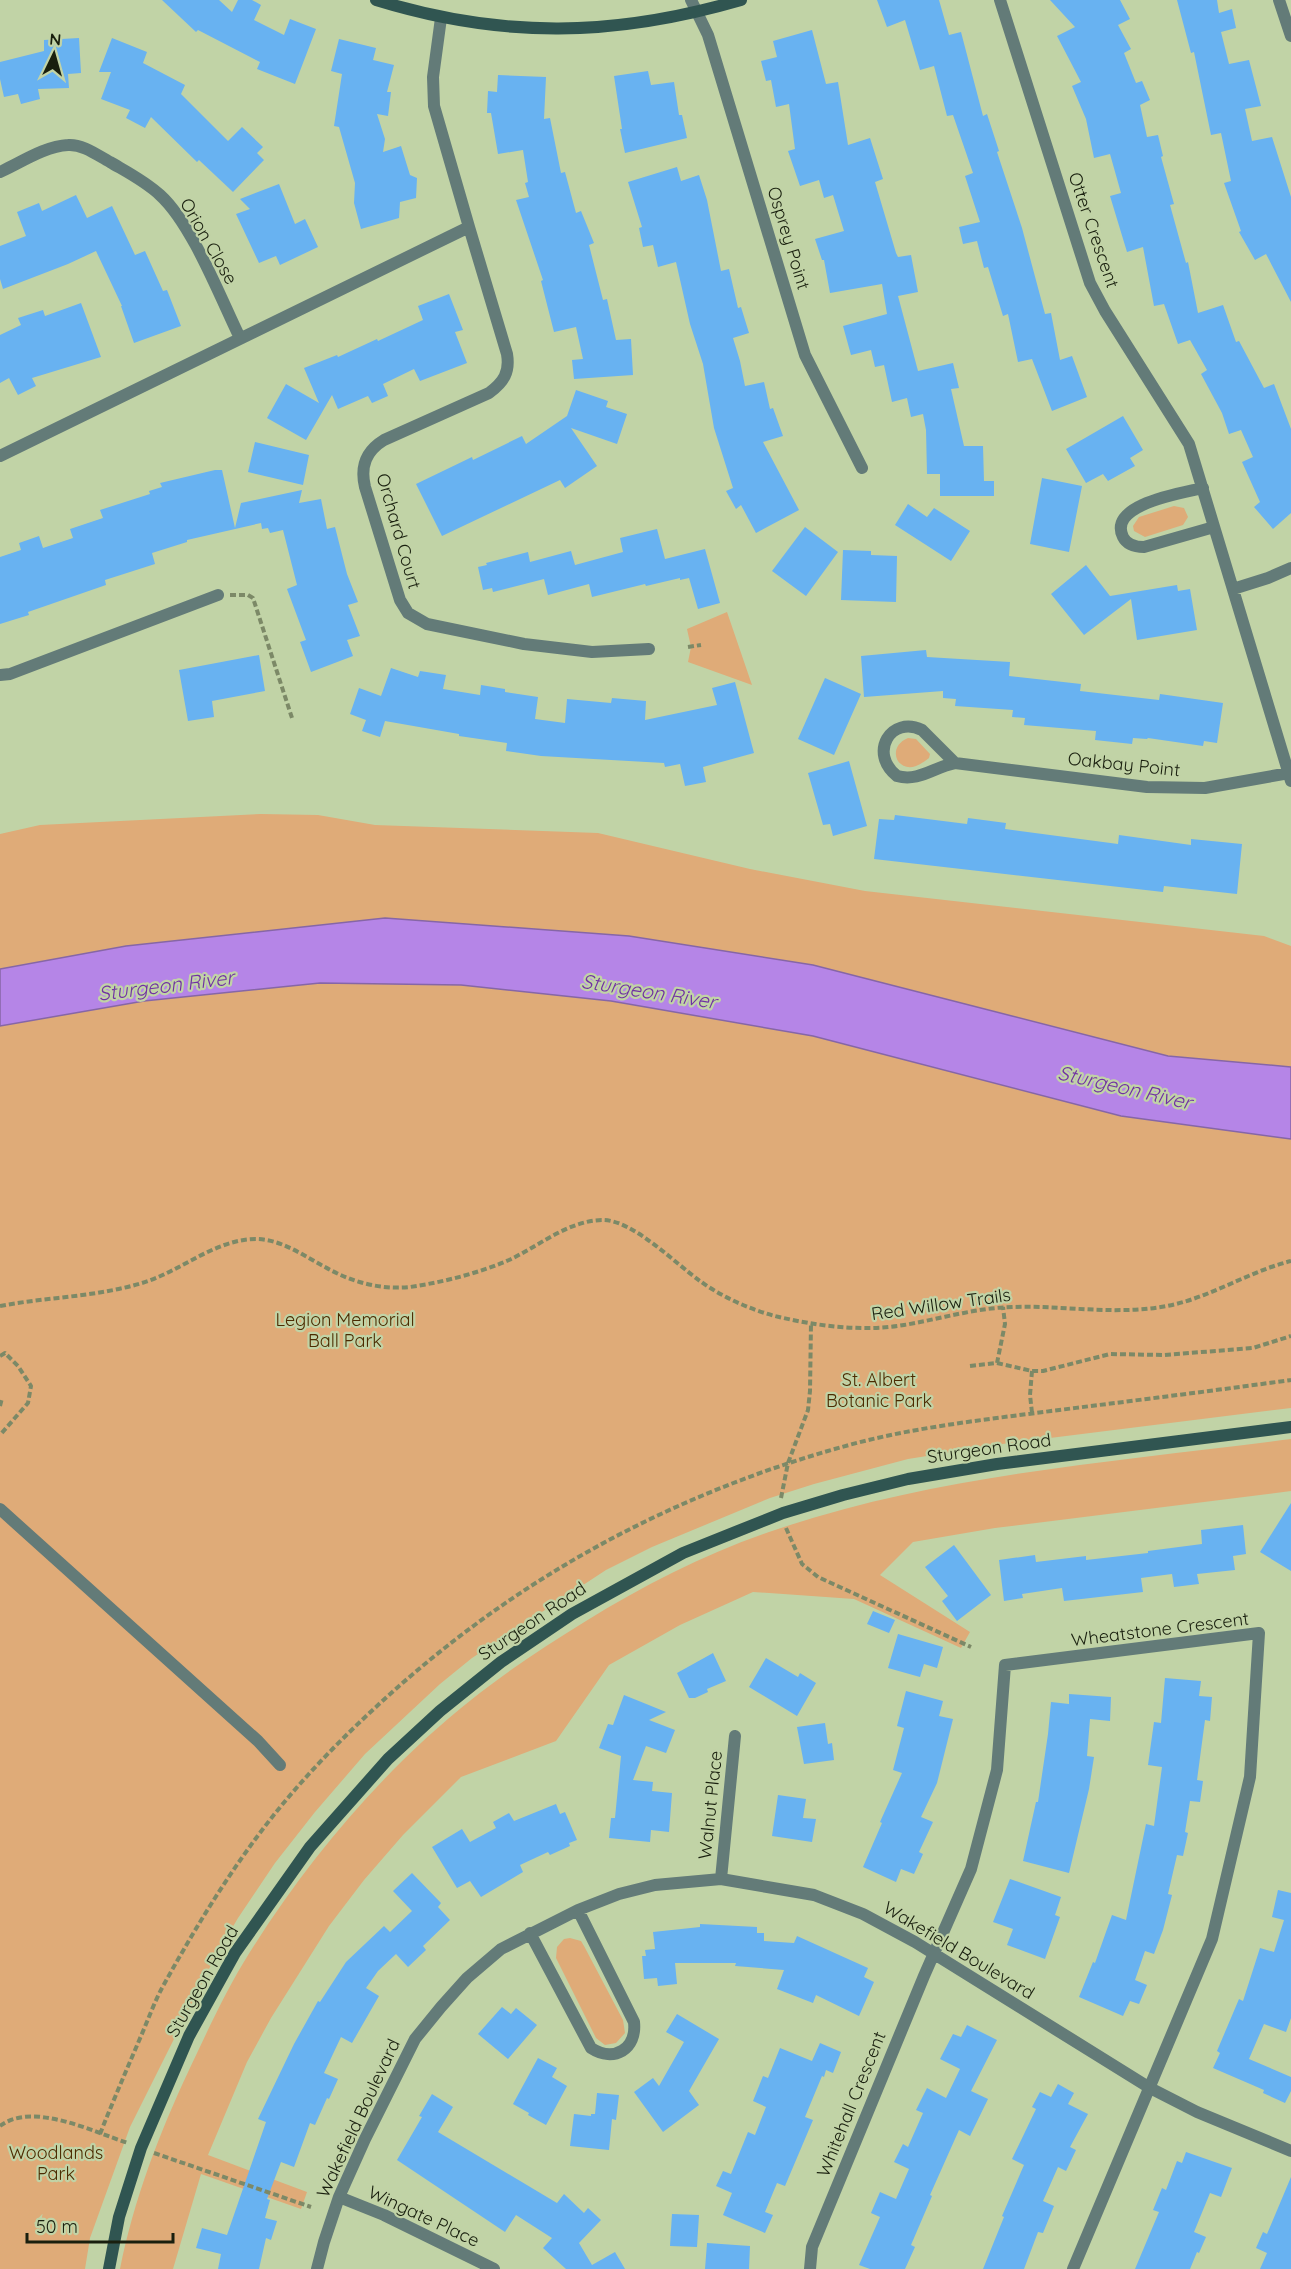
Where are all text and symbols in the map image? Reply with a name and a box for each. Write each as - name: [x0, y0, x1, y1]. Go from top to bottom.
- north arrow: [24, 24, 84, 84]
- text: N: [49, 29, 62, 50]
- street label: Otter Crescent: [1063, 169, 1125, 291]
- street label: Osprey Point: [762, 184, 816, 292]
- street label: Orion Close: [175, 194, 243, 288]
- street label: Orchard Court: [372, 471, 426, 591]
- street label: Oakbay Point: [1067, 747, 1181, 781]
- water label: Sturgeon River: [97, 964, 238, 1006]
- water label: Sturgeon River: [580, 968, 721, 1014]
- water label: Sturgeon River: [1056, 1059, 1197, 1115]
- street label: Red Willow Trails: [870, 1283, 1012, 1325]
- park label: Legion Memorial Ball Park: [275, 1308, 415, 1352]
- park label: St. Albert Botanic Park: [826, 1368, 932, 1412]
- street label: Sturgeon Road: [926, 1428, 1052, 1468]
- street label: Sturgeon Road: [474, 1577, 590, 1665]
- street label: Wheatstone Crescent: [1070, 1607, 1250, 1651]
- street label: Walnut Place: [693, 1749, 727, 1861]
- street label: Wakefield Boulevard: [879, 1896, 1039, 2004]
- street label: Sturgeon Road: [161, 1921, 243, 2041]
- street label: Whitehall Crescent: [811, 2028, 891, 2180]
- street label: Wakefield Boulevard: [311, 2035, 405, 2201]
- park label: Woodlands Park: [9, 2141, 103, 2185]
- street label: Wingate Place: [365, 2180, 483, 2252]
- scale bar: [27, 2206, 172, 2244]
- text: 50 m: [36, 2215, 78, 2238]

